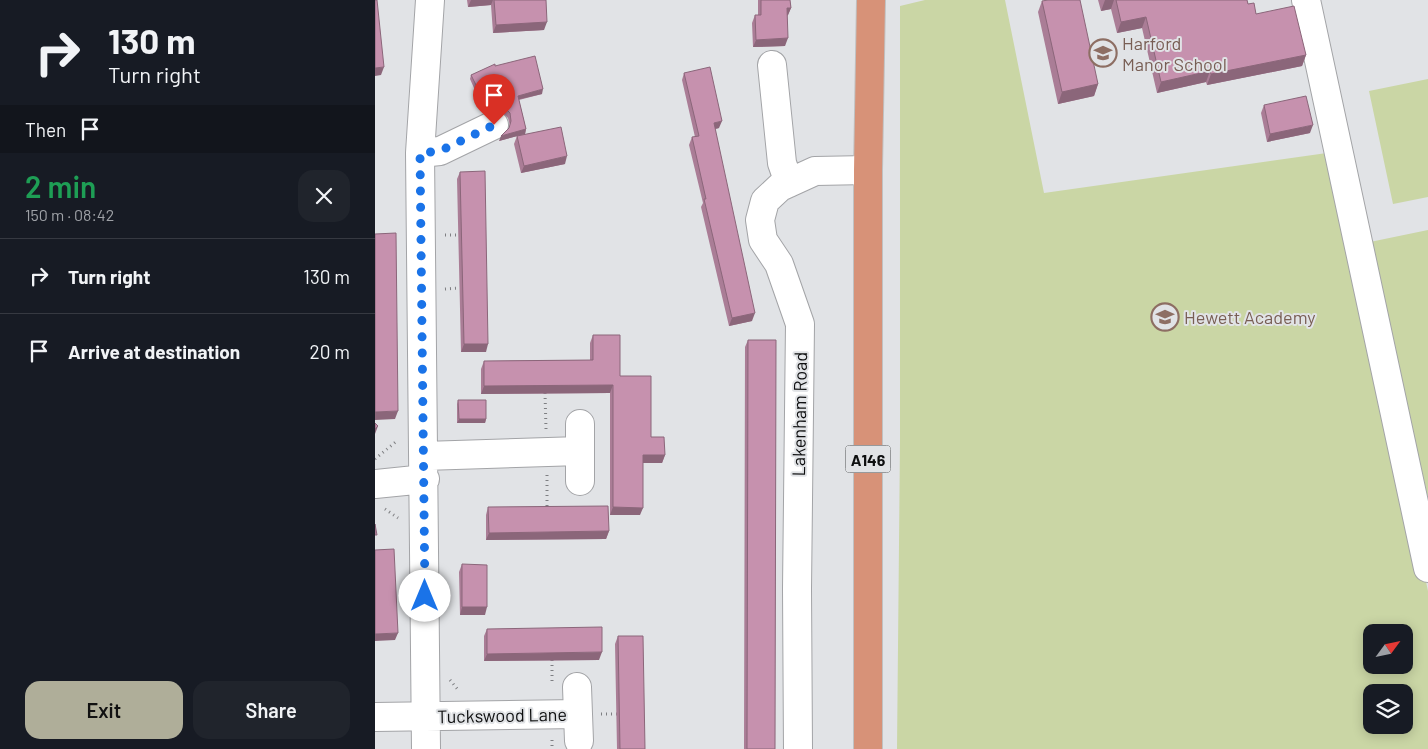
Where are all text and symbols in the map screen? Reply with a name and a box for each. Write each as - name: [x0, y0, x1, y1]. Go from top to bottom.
- text: 130 m: [108, 19, 195, 61]
- icon: right: [25, 20, 90, 85]
- place label: Harford Manor School: [1122, 32, 1227, 75]
- school or university icon: Harford Manor School: [1088, 38, 1118, 68]
- text: Turn right: [108, 61, 201, 87]
- pin: [473, 74, 515, 125]
- icon: arrive: [480, 81, 508, 109]
- icon: arrive: [76, 115, 104, 143]
- text: Then: [25, 118, 66, 141]
- text: 2 min: [25, 168, 96, 204]
- button: close: [298, 170, 350, 222]
- text: 150 m · 08:42: [25, 205, 114, 224]
- icon: right: [25, 262, 53, 290]
- text: Turn right: [68, 265, 150, 288]
- text: 130 m: [303, 265, 350, 288]
- school or university icon: Hewett Academy: [1150, 302, 1180, 332]
- place label: Hewett Academy: [1184, 306, 1316, 328]
- icon: arrive: [25, 337, 53, 365]
- text: Arrive at destination: [68, 340, 240, 363]
- text: 20 m: [310, 340, 350, 363]
- street label: Lakenham Road: [787, 352, 811, 476]
- road number: A146: [845, 446, 891, 472]
- position arrow: [398, 569, 450, 621]
- north arrow: [1363, 624, 1413, 674]
- map controls: [1363, 624, 1413, 734]
- button: Exit: [25, 681, 183, 739]
- button: Share: [193, 681, 350, 739]
- button: layers: [1363, 684, 1413, 734]
- street label: Tuckswood Lane: [437, 703, 567, 727]

